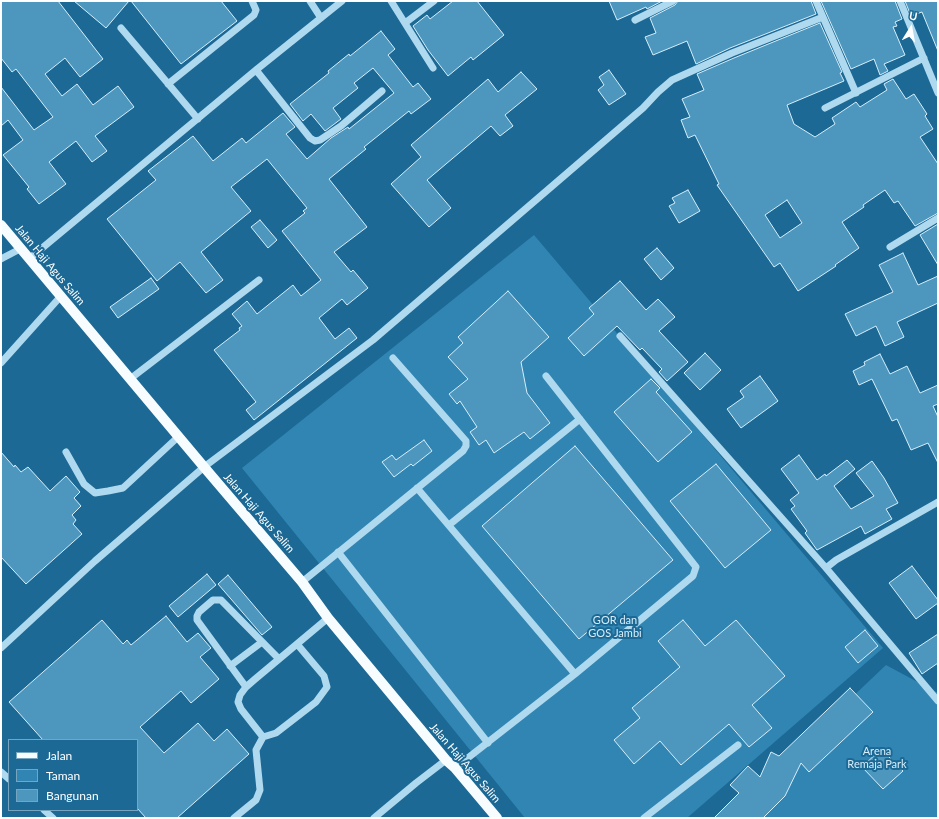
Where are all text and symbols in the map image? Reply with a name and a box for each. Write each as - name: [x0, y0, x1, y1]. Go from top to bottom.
- north arrow: [891, 8, 931, 48]
- text: U: [908, 9, 919, 23]
- street label: Jalan Haji Agus Salim: [12, 222, 88, 308]
- street label: Jalan Haji Agus Salim: [221, 470, 297, 556]
- park label: GOR dan GOS Jambi: [588, 613, 642, 639]
- street label: Jalan Haji Agus Salim: [427, 720, 503, 806]
- legend: [8, 739, 138, 811]
- park label: Arena Remaja Park: [847, 744, 907, 770]
- text: Jalan: [46, 748, 72, 763]
- text: Taman: [46, 768, 80, 783]
- text: Bangunan: [46, 788, 99, 803]

